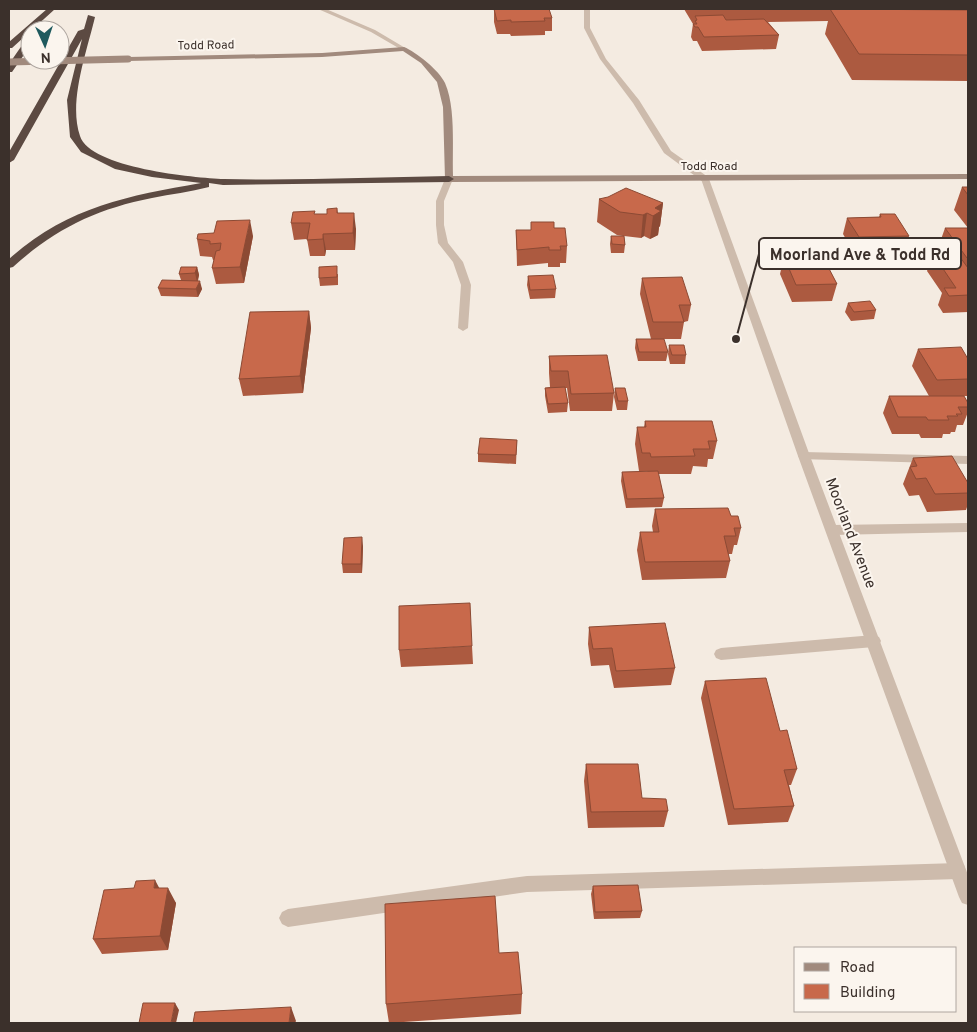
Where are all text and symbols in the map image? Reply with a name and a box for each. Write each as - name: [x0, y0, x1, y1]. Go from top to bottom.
- north arrow: [20, 20, 70, 70]
- street label: Todd Road: [177, 38, 235, 54]
- text: N: [40, 48, 51, 65]
- street label: Todd Road: [681, 159, 737, 175]
- callout: Moorland Ave & Todd Rd: [759, 238, 961, 269]
- text: Moorland Ave & Todd Rd: [770, 246, 950, 266]
- street label: Moorland Avenue: [820, 476, 879, 592]
- legend: [794, 947, 957, 1012]
- text: Road: [840, 959, 875, 978]
- text: Building: [840, 984, 895, 1003]

